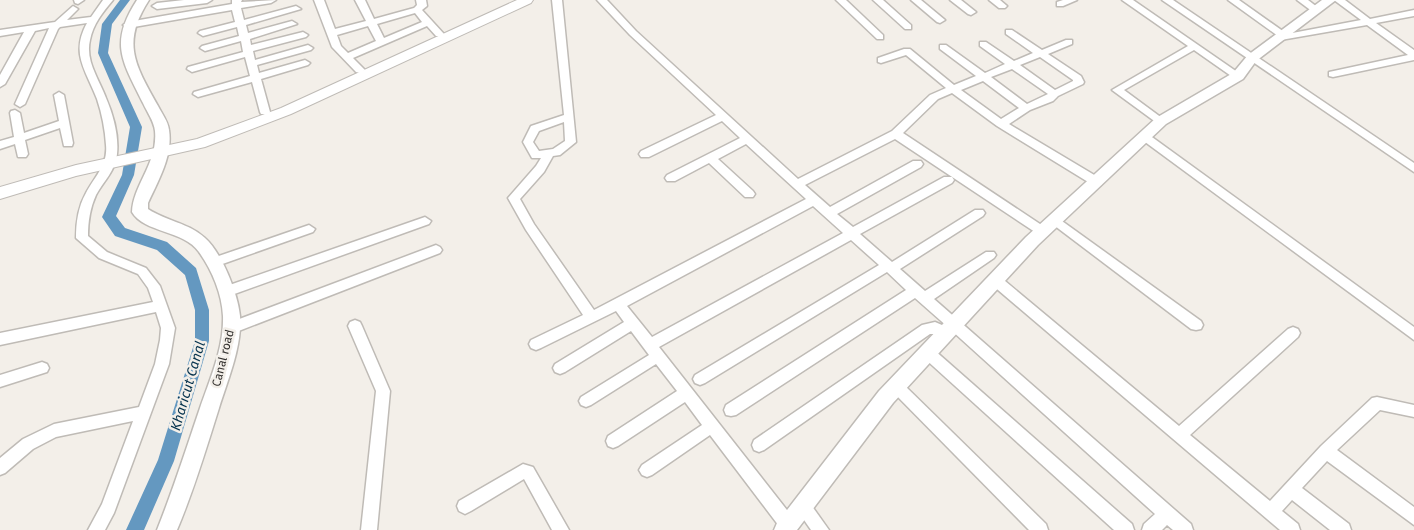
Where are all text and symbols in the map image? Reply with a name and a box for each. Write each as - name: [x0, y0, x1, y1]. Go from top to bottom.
- street label: Canal road: [209, 328, 237, 388]
- water label: Kharicut Canal: [167, 339, 209, 433]

